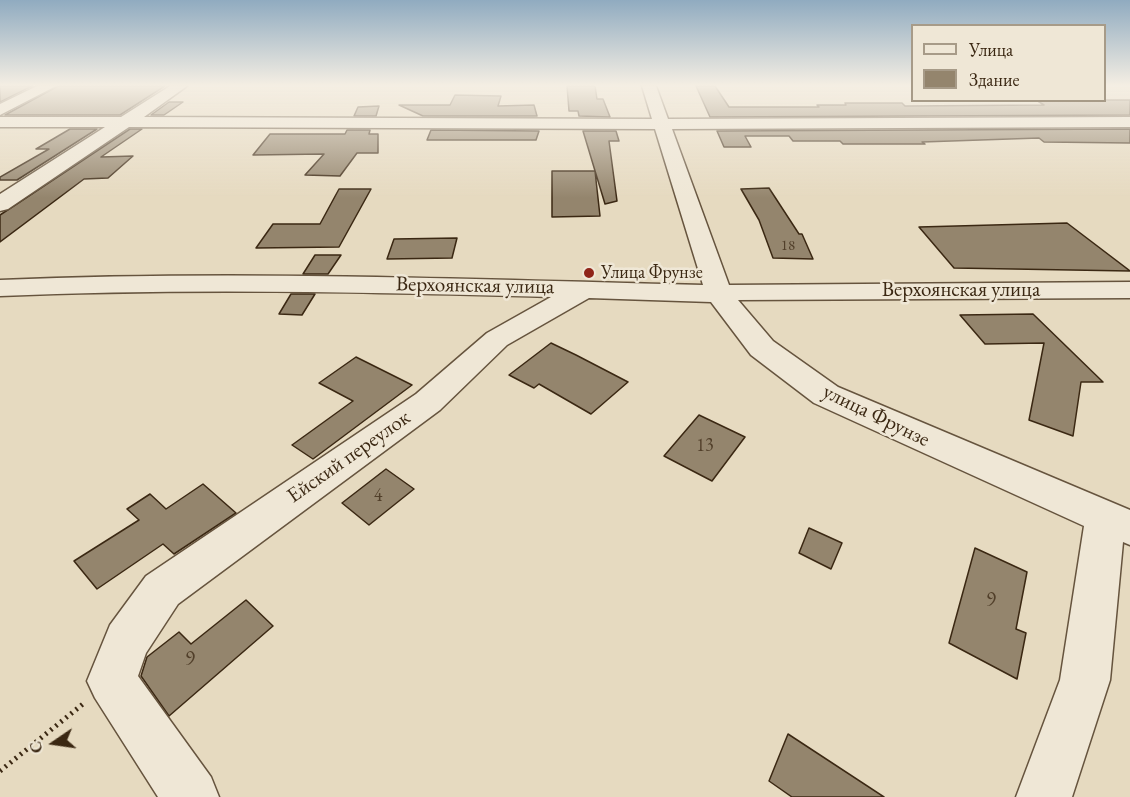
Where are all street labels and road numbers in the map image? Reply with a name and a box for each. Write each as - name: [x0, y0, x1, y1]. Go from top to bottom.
- street label: Верхоянская улица: [396, 272, 554, 300]
- street label: Верхоянская улица: [882, 277, 1040, 303]
- street label: улица Фрунзе: [818, 379, 934, 453]
- street label: Ейский переулок: [283, 405, 415, 509]

